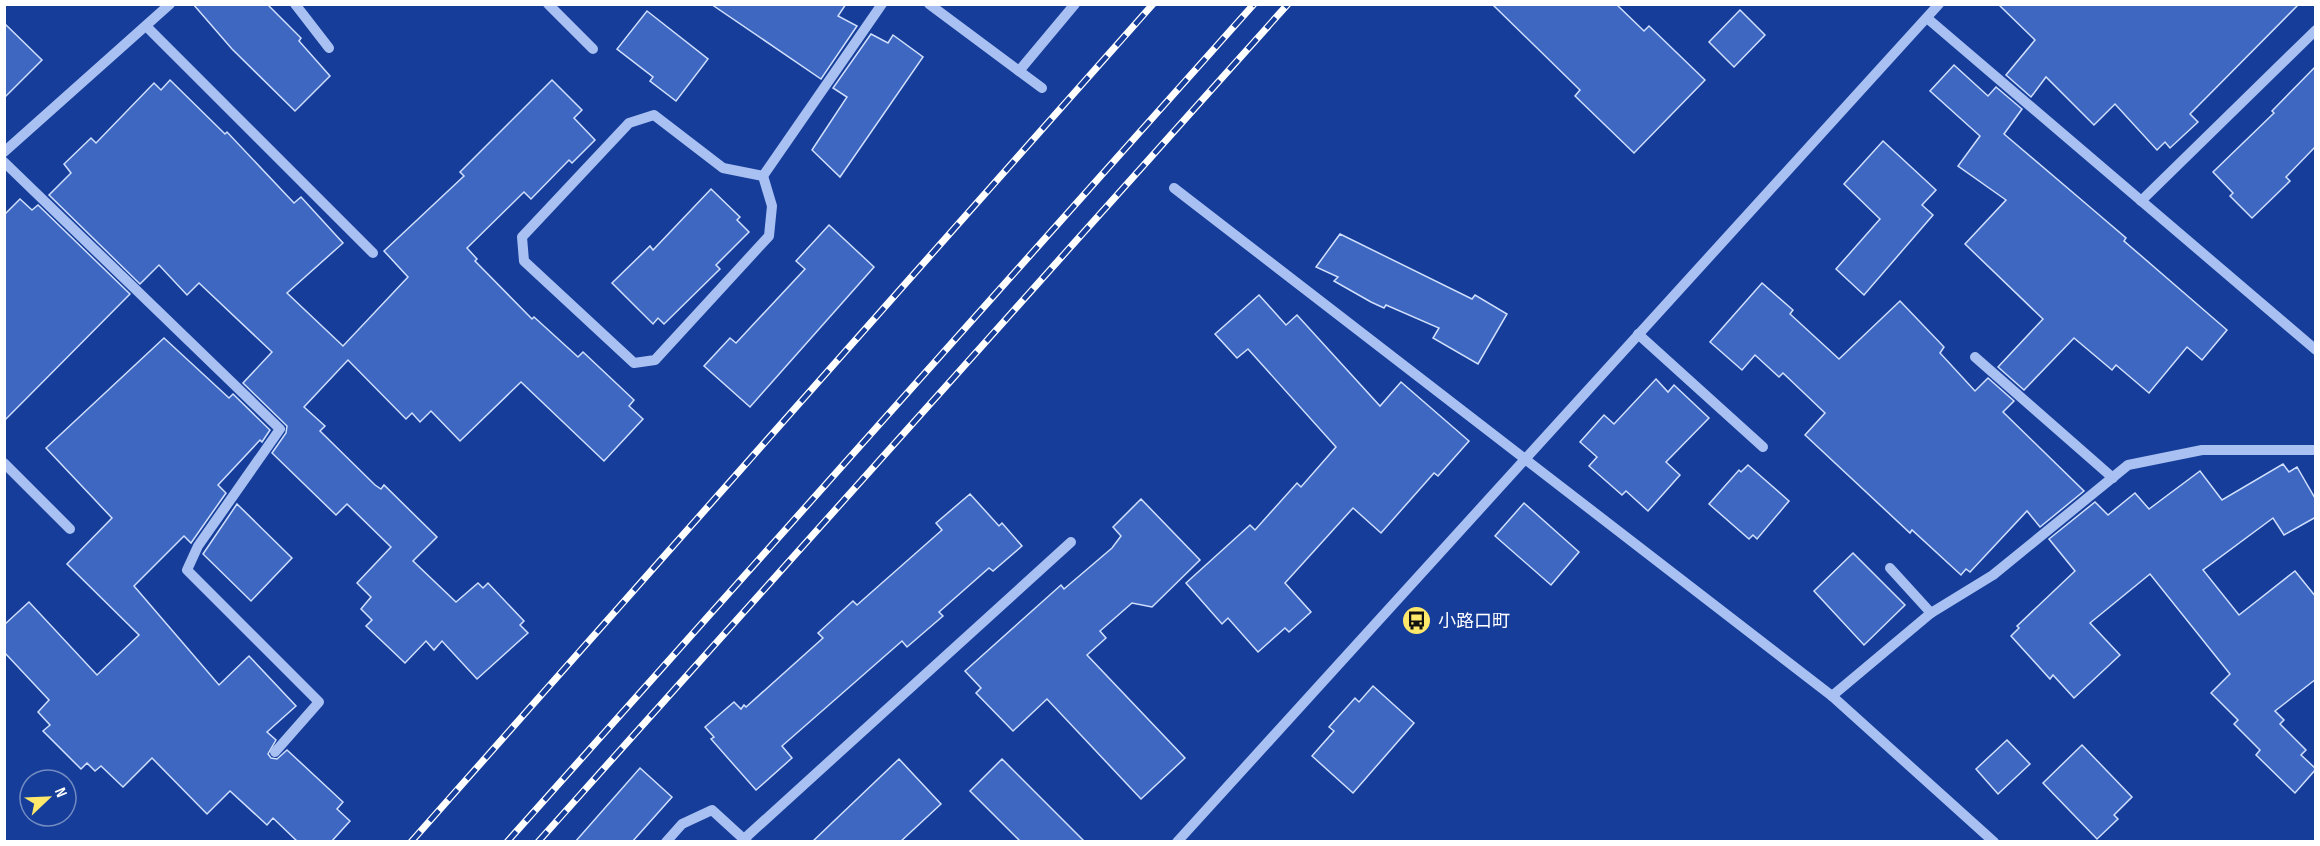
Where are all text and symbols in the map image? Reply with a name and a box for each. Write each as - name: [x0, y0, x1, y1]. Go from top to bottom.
- bus stop icon: 小路口町: [1401, 605, 1433, 637]
- place label: 小路口町: [1438, 611, 1510, 632]
- north arrow: [18, 768, 78, 828]
- text: N: [50, 785, 71, 800]

